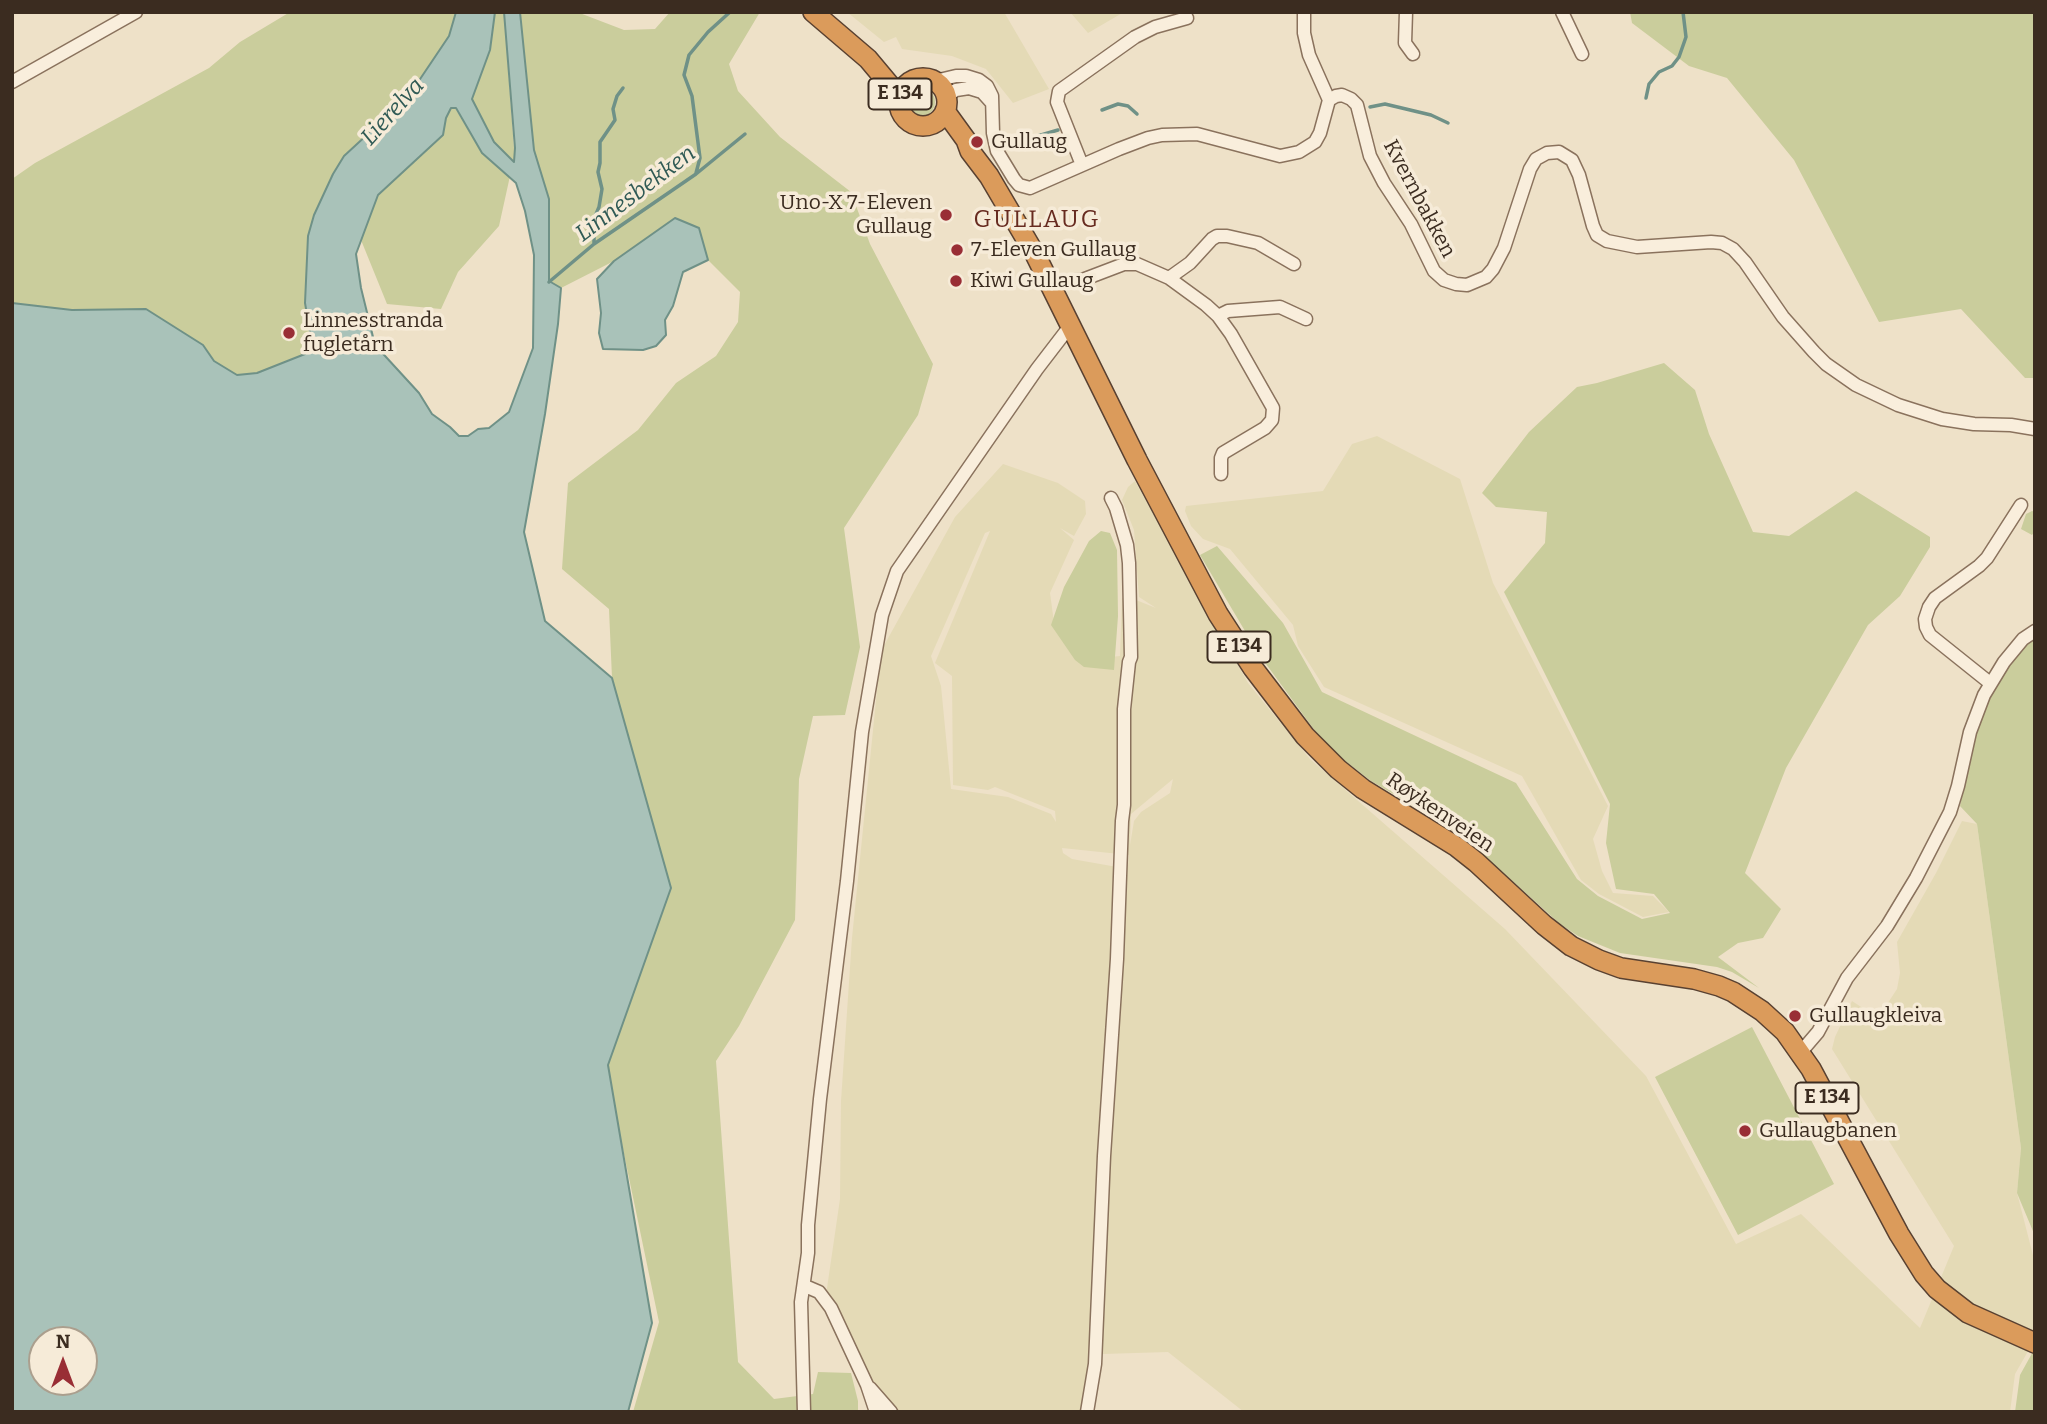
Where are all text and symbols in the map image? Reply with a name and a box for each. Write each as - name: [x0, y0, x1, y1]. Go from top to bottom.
- water label: Lierelva: [356, 73, 430, 151]
- road number: E 134: [869, 78, 932, 110]
- place label: Gullaug: [991, 129, 1067, 155]
- marker: Gullaug: [969, 134, 985, 150]
- street label: Kvernbakken: [1377, 136, 1461, 262]
- water label: Linnesbekken: [571, 140, 701, 248]
- place label: Uno-X 7-Eleven Gullaug: [780, 190, 932, 240]
- district label: GULLAUG: [974, 206, 1100, 234]
- marker: Uno-X 7-Eleven Gullaug: [938, 207, 954, 223]
- place label: 7-Eleven Gullaug: [971, 237, 1136, 263]
- marker: 7-Eleven Gullaug: [949, 242, 965, 258]
- place label: Kiwi Gullaug: [970, 268, 1094, 294]
- marker: Kiwi Gullaug: [948, 273, 964, 289]
- place label: Linnesstranda fugletårn: [303, 308, 443, 358]
- marker: Linnesstranda fugletårn: [281, 325, 297, 341]
- road number: E 134: [1208, 632, 1270, 662]
- street label: Røykenveien: [1381, 768, 1499, 858]
- place label: Gullaugkleiva: [1809, 1003, 1942, 1029]
- marker: Gullaugkleiva: [1787, 1008, 1803, 1024]
- road number: E 134: [1796, 1082, 1858, 1114]
- place label: Gullaugbanen: [1759, 1118, 1897, 1144]
- marker: Gullaugbanen: [1737, 1123, 1753, 1139]
- north arrow: [28, 1326, 98, 1396]
- text: N: [56, 1330, 70, 1353]

